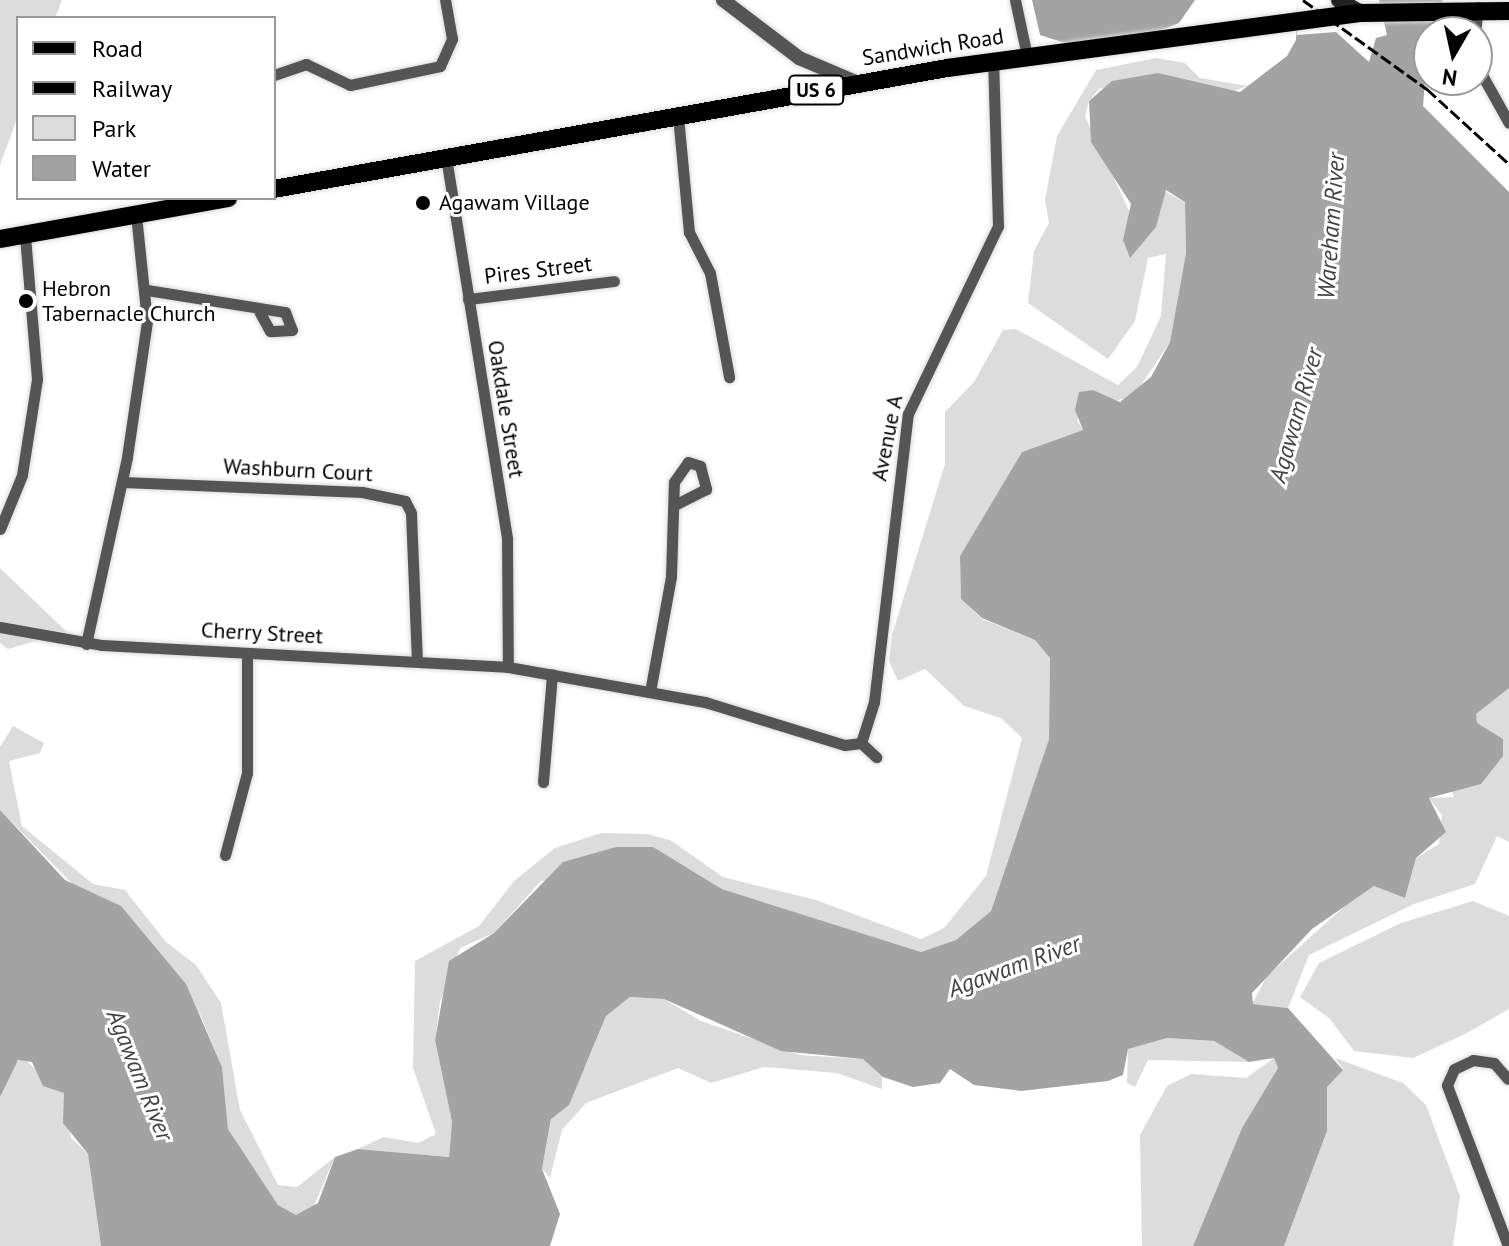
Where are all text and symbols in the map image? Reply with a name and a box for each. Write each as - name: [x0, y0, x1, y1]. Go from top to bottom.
- legend: [16, 16, 276, 200]
- north arrow: [1413, 16, 1493, 96]
- street label: Sandwich Road: [860, 23, 1006, 71]
- text: Road: [92, 33, 143, 64]
- text: N: [1440, 63, 1459, 93]
- text: Railway: [92, 73, 172, 104]
- road number: US 6: [788, 74, 844, 106]
- text: Park: [92, 113, 136, 144]
- water label: Wareham River: [1312, 152, 1350, 300]
- text: Water: [92, 153, 151, 184]
- place label: Agawam Village: [439, 190, 590, 216]
- marker: Agawam Village: [414, 194, 432, 212]
- street label: Pires Street: [483, 250, 593, 290]
- place label: Hebron Tabernacle Church: [42, 275, 216, 326]
- marker: Hebron Tabernacle Church: [17, 292, 35, 310]
- street label: Oakdale Street: [482, 338, 530, 480]
- water label: Agawam River: [1263, 344, 1329, 486]
- street label: Avenue A: [866, 393, 908, 483]
- street label: Washburn Court: [223, 453, 373, 487]
- street label: Cherry Street: [200, 617, 324, 649]
- water label: Agawam River: [944, 929, 1084, 1003]
- water label: Agawam River: [101, 1005, 179, 1145]

